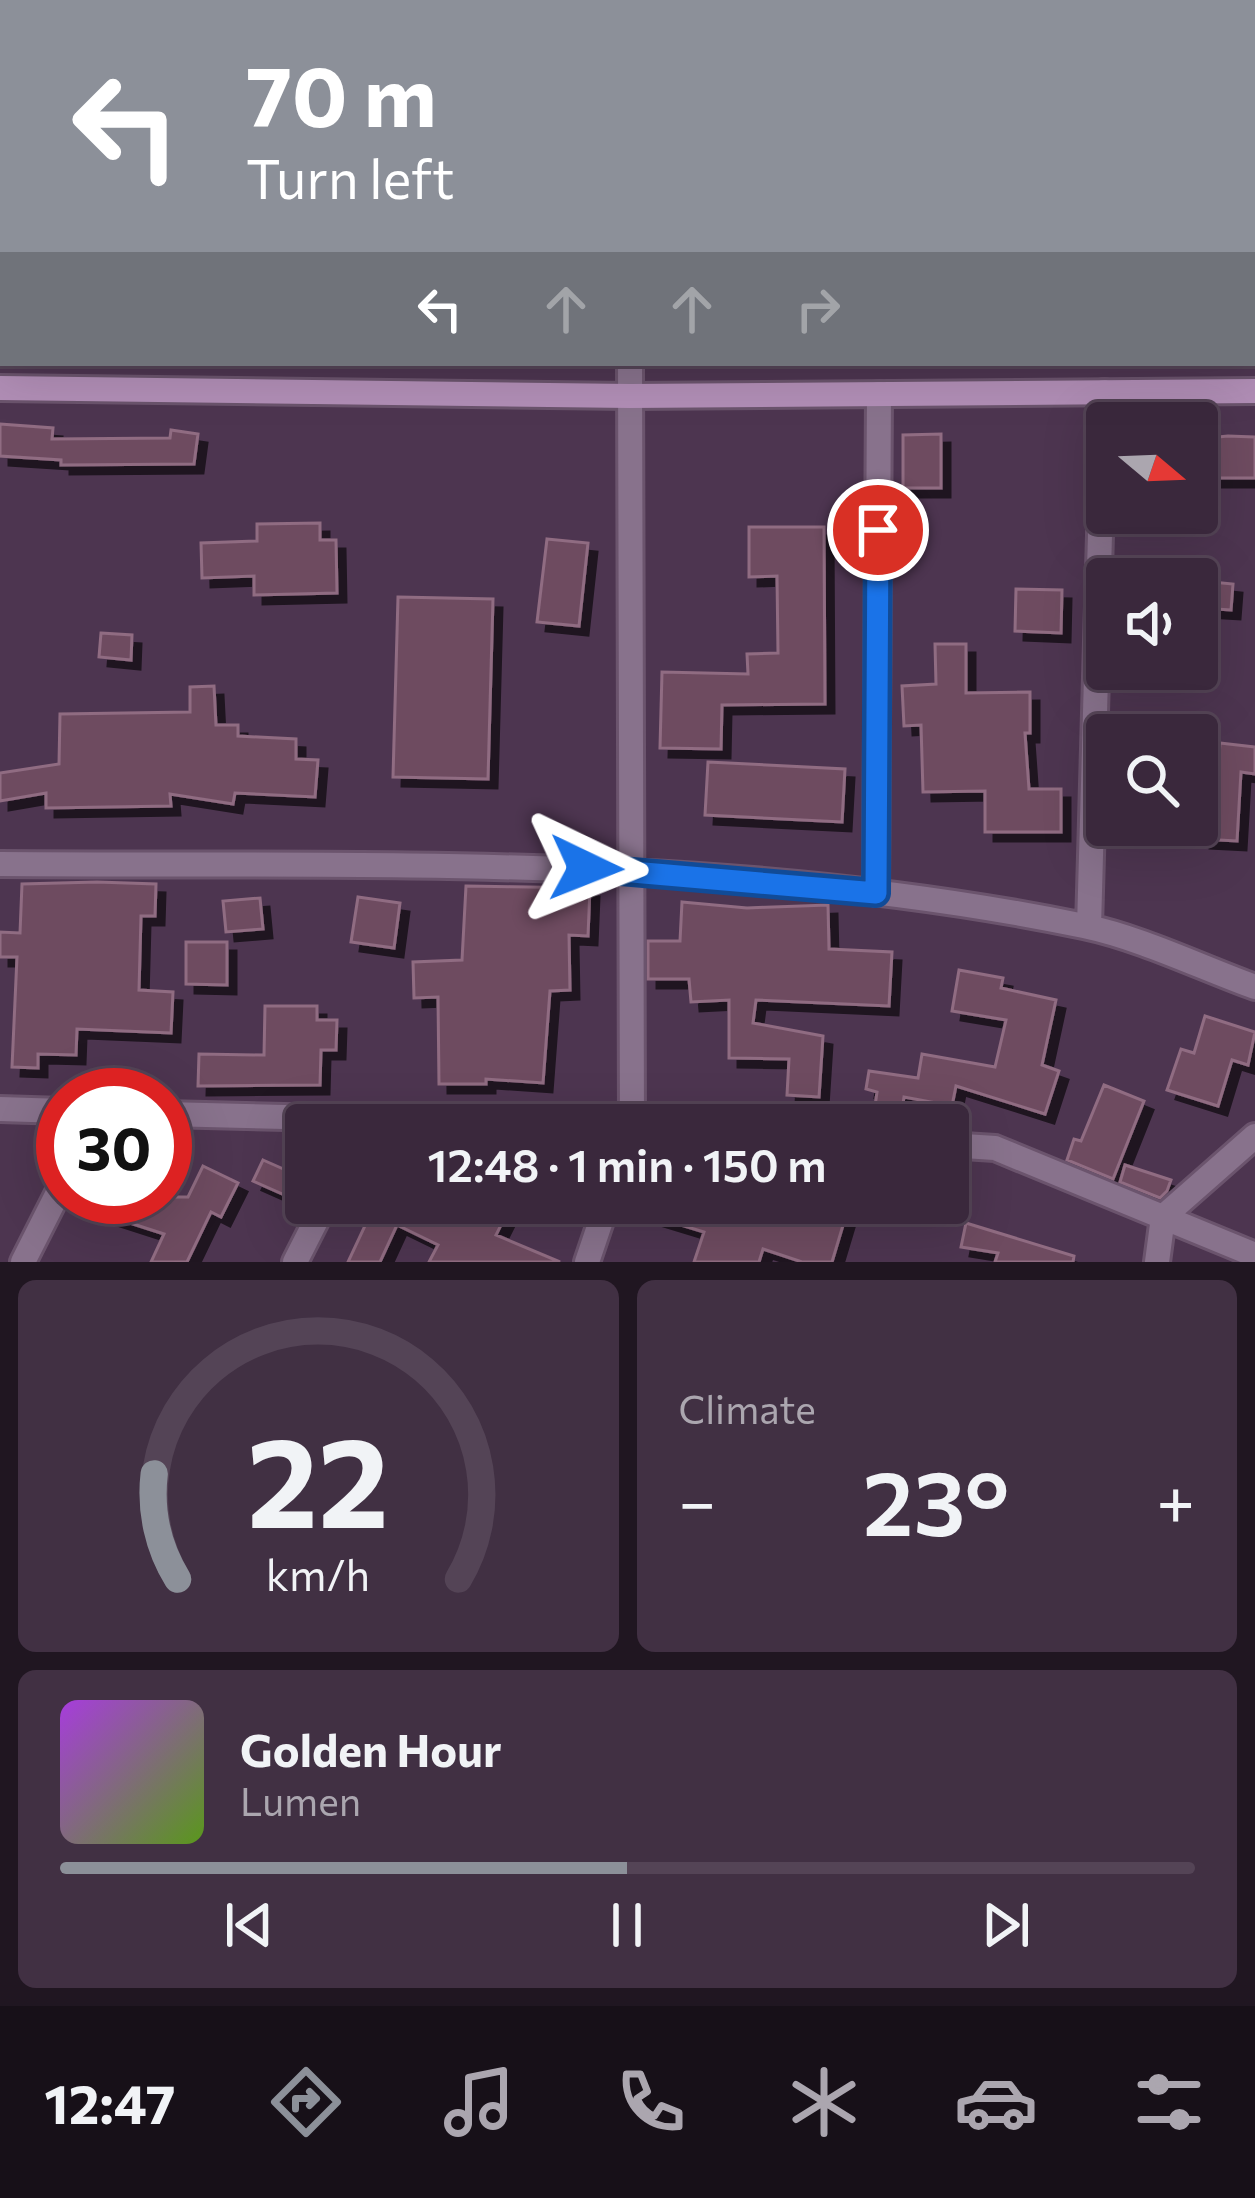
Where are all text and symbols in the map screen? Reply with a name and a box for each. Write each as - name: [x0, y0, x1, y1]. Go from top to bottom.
- text: 70 m: [246, 42, 437, 144]
- icon: left: [48, 48, 204, 204]
- text: Turn left: [246, 144, 454, 210]
- icon: left: [407, 276, 473, 342]
- icon: ahead: [533, 276, 599, 342]
- icon: ahead: [659, 276, 725, 342]
- icon: right: [785, 276, 851, 342]
- north arrow: [1086, 402, 1218, 534]
- map controls: [1086, 402, 1218, 846]
- pin: [827, 479, 929, 581]
- icon: arrive: [845, 497, 911, 563]
- button: sound: [1086, 558, 1218, 690]
- button: search: [1086, 714, 1218, 846]
- position arrow: [523, 805, 649, 931]
- speed limit sign: 30: [36, 1068, 192, 1224]
- text: 12:48 · 1 min · 150 m: [428, 1136, 826, 1191]
- text: Climate: [679, 1384, 816, 1432]
- text: 22: [247, 1401, 389, 1554]
- text: 23°: [863, 1444, 1010, 1555]
- text: −: [679, 1459, 716, 1540]
- text: +: [1156, 1459, 1195, 1540]
- text: km/h: [266, 1547, 370, 1600]
- text: Golden Hour: [240, 1721, 501, 1776]
- text: Lumen: [240, 1776, 361, 1824]
- icon: previous: [216, 1892, 282, 1958]
- icon: pause: [594, 1892, 660, 1958]
- icon: next: [973, 1892, 1039, 1958]
- icon: directions: [264, 2060, 348, 2144]
- icon: music: [437, 2060, 521, 2144]
- icon: phone: [609, 2060, 693, 2144]
- icon: climate: [782, 2060, 866, 2144]
- icon: car: [954, 2060, 1038, 2144]
- icon: filters: [1127, 2060, 1211, 2144]
- text: 12:47: [44, 2069, 175, 2135]

